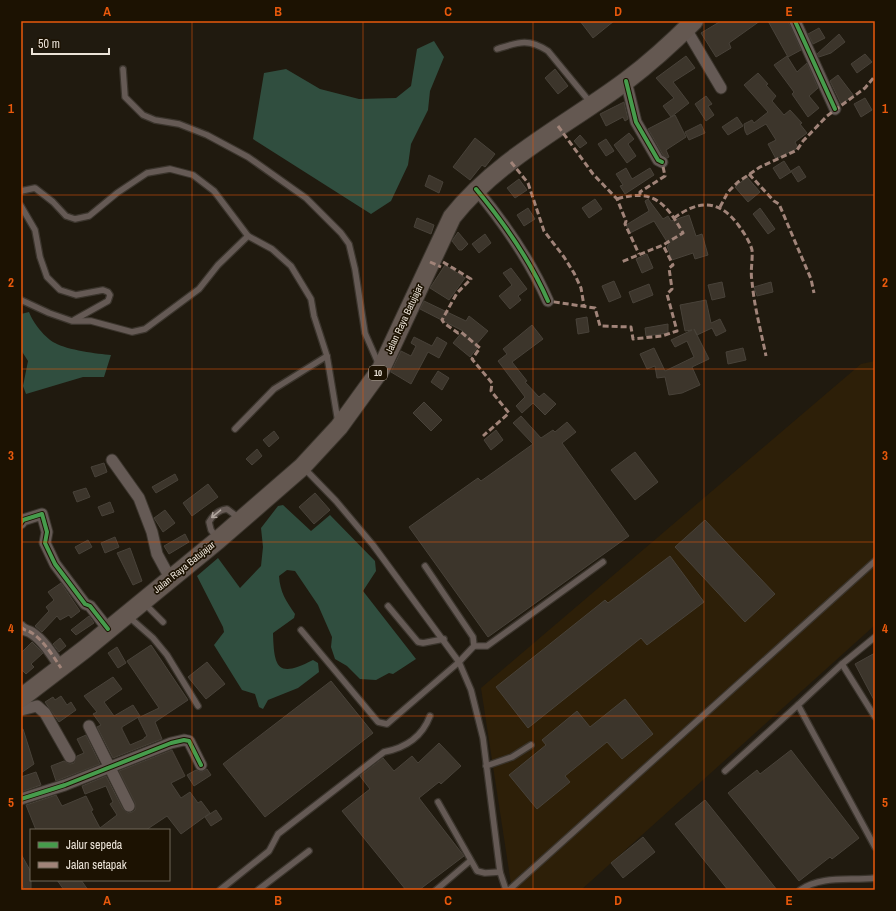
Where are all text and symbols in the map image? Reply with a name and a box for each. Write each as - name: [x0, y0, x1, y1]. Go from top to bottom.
- text: A: [103, 3, 111, 20]
- text: B: [274, 3, 282, 20]
- text: C: [444, 3, 452, 20]
- text: D: [614, 3, 622, 20]
- text: E: [785, 3, 793, 20]
- scale bar: [32, 30, 109, 56]
- text: 50 m: [38, 36, 60, 52]
- text: 1: [8, 100, 14, 117]
- text: 1: [882, 100, 888, 117]
- text: 2: [8, 274, 14, 291]
- text: 2: [882, 274, 888, 291]
- street label: Jalan Raya Batujajar: [382, 282, 426, 356]
- road number: 10: [369, 366, 387, 380]
- text: 3: [8, 447, 14, 464]
- text: 3: [882, 447, 888, 464]
- one-way arrow: [211, 509, 221, 518]
- street label: Jalan Raya Batujajar: [151, 538, 218, 596]
- text: 4: [8, 620, 14, 637]
- text: 4: [882, 620, 888, 637]
- text: 5: [8, 794, 14, 811]
- text: 5: [882, 794, 888, 811]
- legend: [30, 829, 170, 881]
- text: Jalur sepeda: [66, 837, 123, 853]
- text: Jalan setapak: [66, 857, 127, 873]
- text: A: [103, 892, 111, 909]
- text: B: [274, 892, 282, 909]
- text: C: [444, 892, 452, 909]
- text: D: [614, 892, 622, 909]
- text: E: [785, 892, 793, 909]

